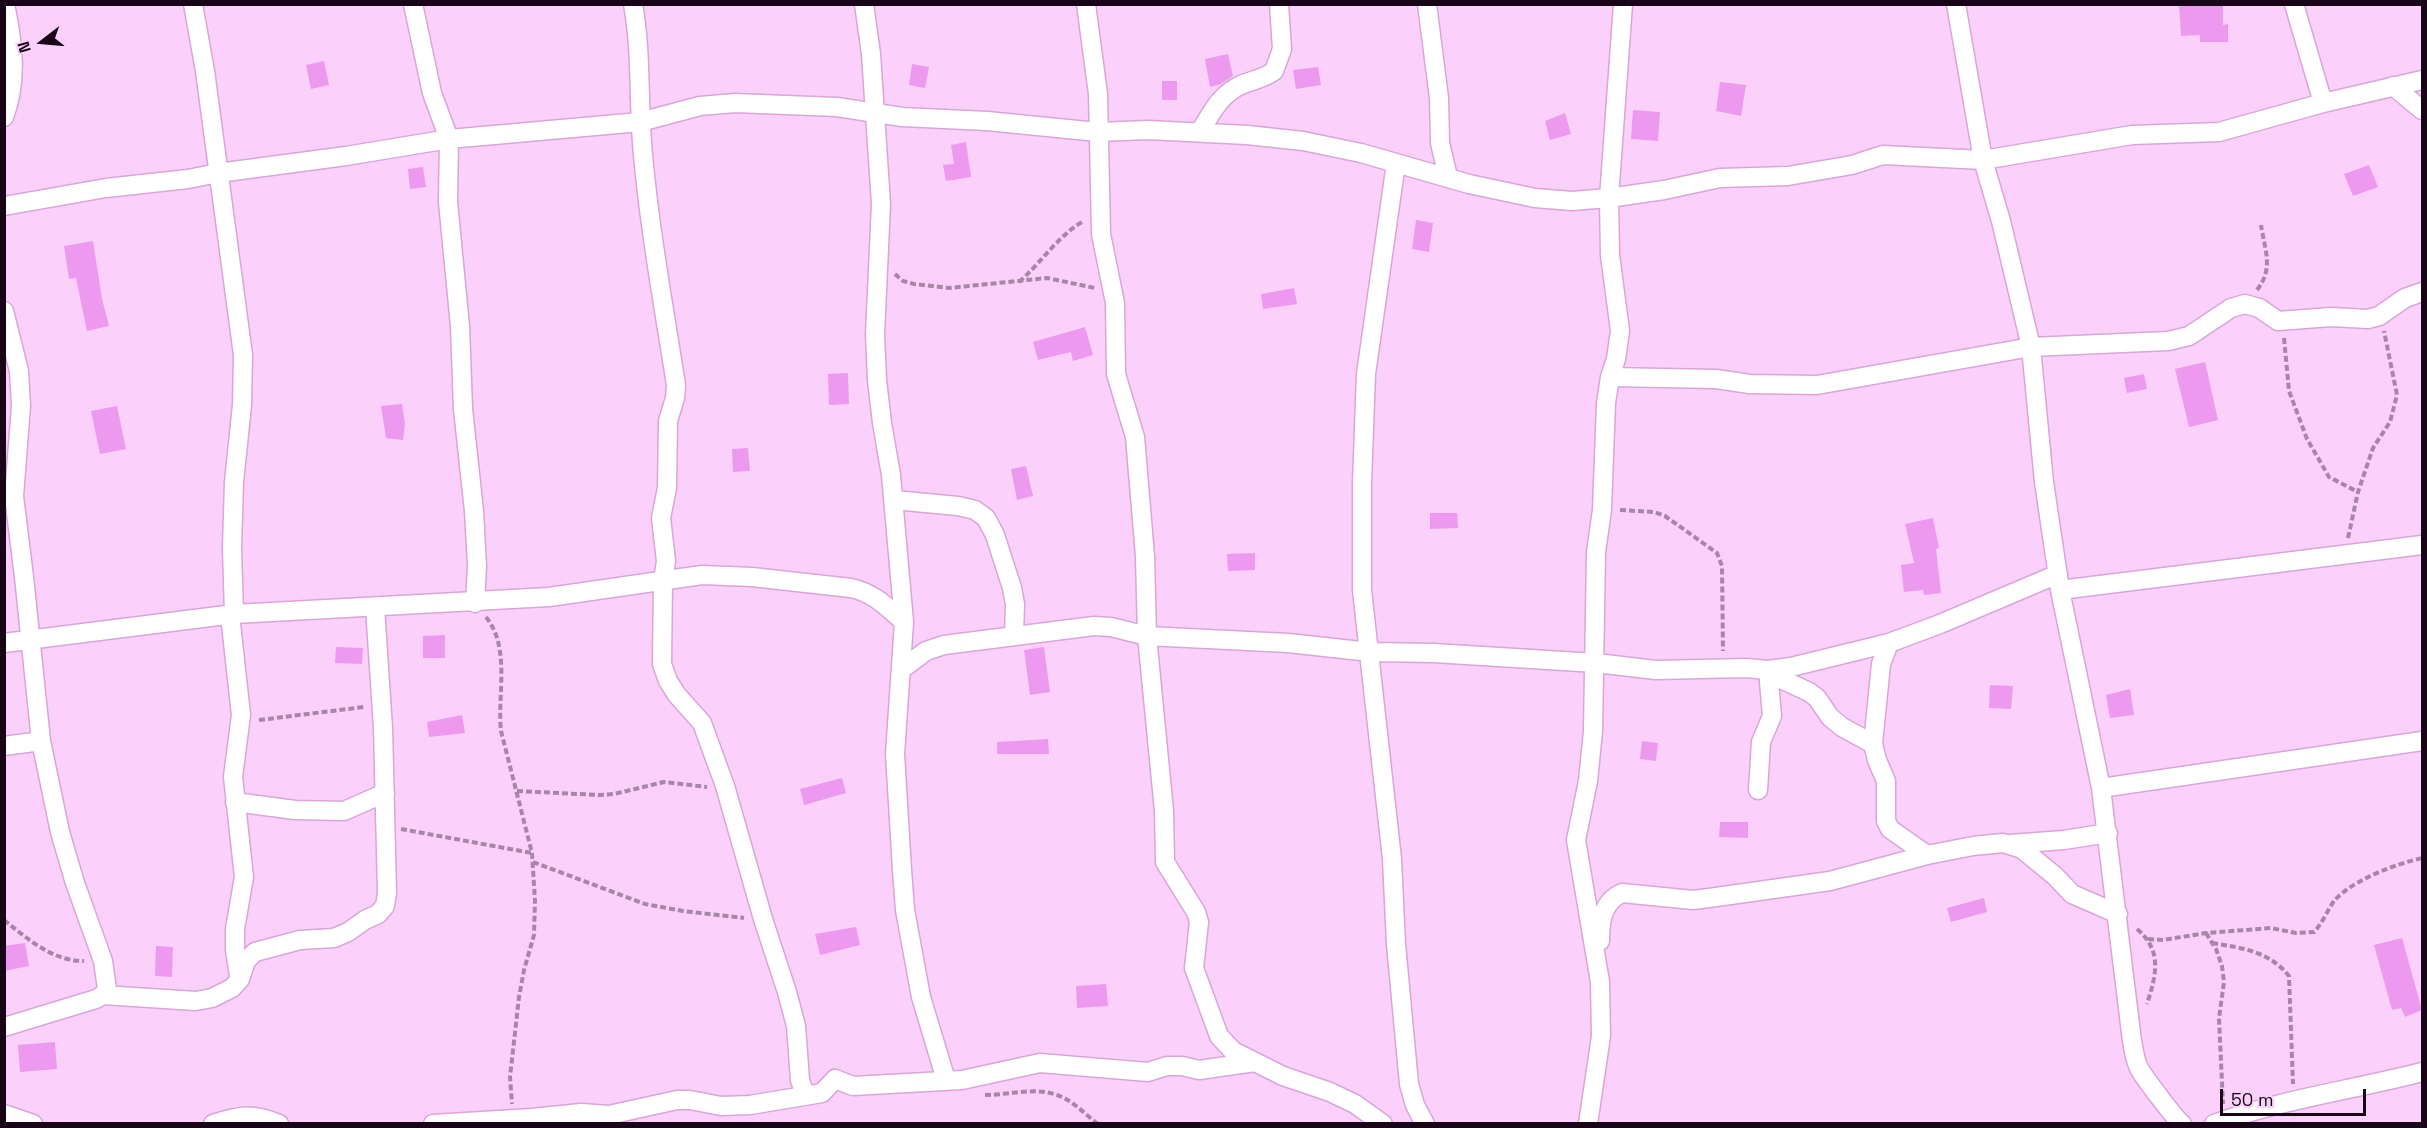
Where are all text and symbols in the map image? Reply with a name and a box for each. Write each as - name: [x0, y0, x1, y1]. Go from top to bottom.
- north arrow: [12, 12, 72, 72]
- text: N: [13, 39, 36, 55]
- scale bar: [2223, 1077, 2368, 1115]
- text: 50 m: [2231, 1088, 2273, 1111]

